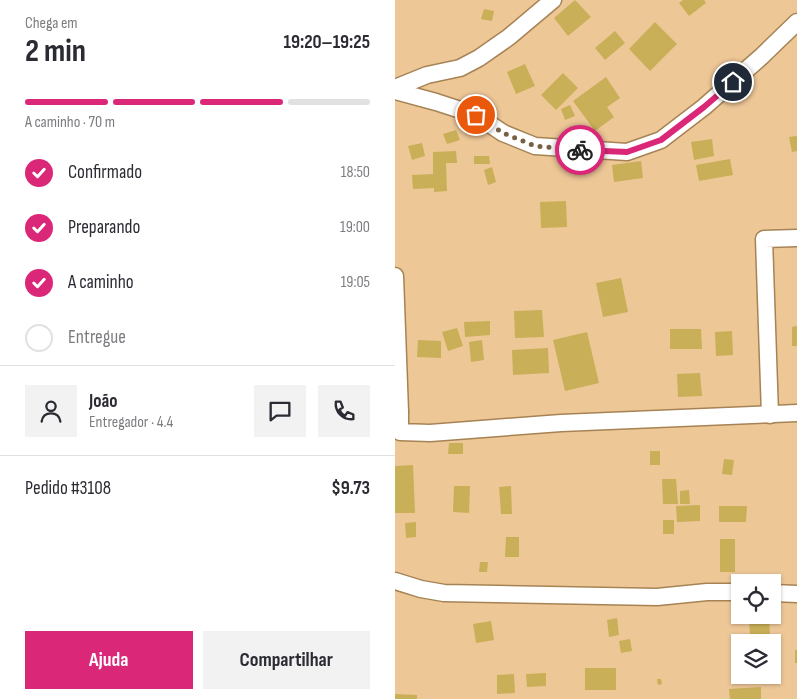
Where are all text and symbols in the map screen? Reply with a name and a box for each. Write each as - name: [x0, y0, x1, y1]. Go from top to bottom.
- text: Chega em: [25, 14, 78, 33]
- text: 19:20–19:25: [284, 31, 370, 54]
- text: 2 min: [25, 32, 86, 71]
- pin: [712, 61, 754, 103]
- icon: home: [719, 68, 747, 96]
- pin: [455, 94, 497, 136]
- icon: bag: [462, 101, 490, 129]
- text: A caminho · 70 m: [25, 113, 115, 132]
- courier: [555, 125, 605, 175]
- icon: bike: [566, 136, 594, 164]
- icon: check: [25, 159, 53, 187]
- text: Confirmado: [68, 161, 142, 184]
- text: 18:50: [341, 163, 370, 182]
- icon: check: [25, 214, 53, 242]
- text: Preparando: [68, 216, 140, 239]
- text: 19:00: [340, 218, 370, 237]
- icon: check: [25, 269, 53, 297]
- text: A caminho: [68, 271, 134, 294]
- text: 19:05: [341, 273, 370, 292]
- text: Entregue: [68, 326, 126, 349]
- button: person: [25, 385, 77, 437]
- button: chat: [254, 385, 306, 437]
- button: phone: [318, 385, 370, 437]
- text: João: [89, 390, 118, 413]
- text: Entregador · 4.4: [89, 413, 173, 432]
- text: Pedido #3108: [25, 477, 111, 500]
- text: $9.73: [331, 477, 370, 500]
- map controls: [731, 574, 781, 684]
- button: locate: [731, 574, 781, 624]
- button: Ajuda: [25, 631, 193, 689]
- button: Compartilhar: [203, 631, 370, 689]
- button: layers: [731, 634, 781, 684]

